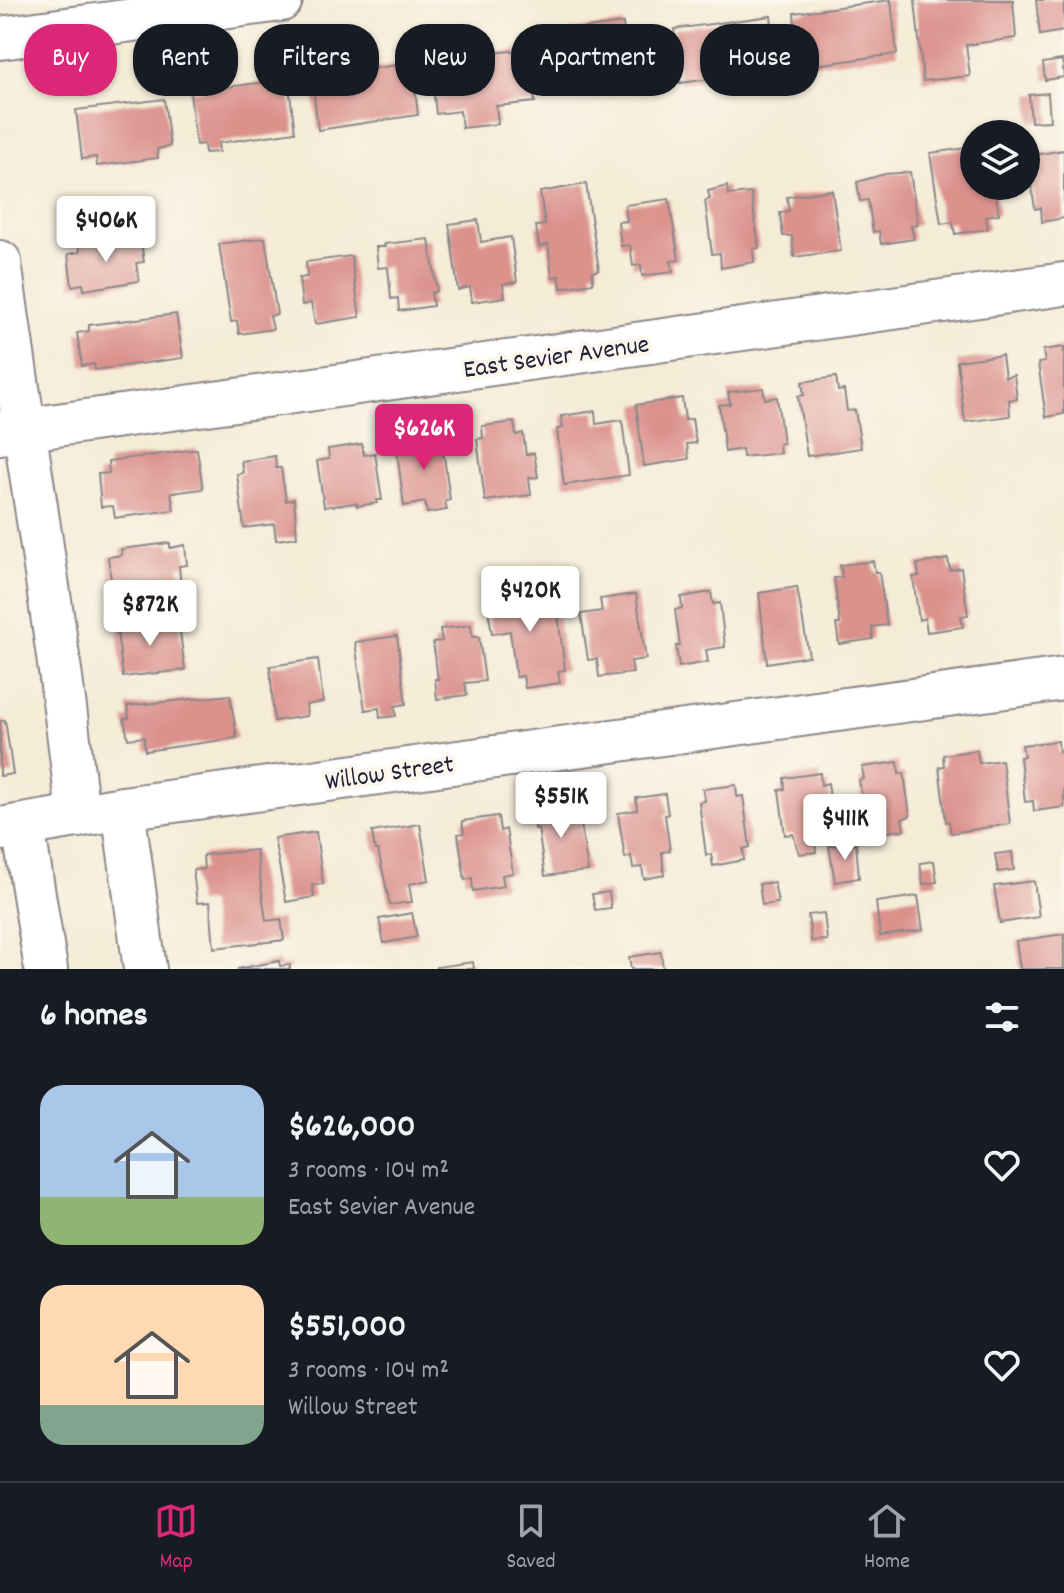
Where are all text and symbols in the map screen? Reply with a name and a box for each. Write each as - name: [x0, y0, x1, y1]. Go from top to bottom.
- chip: Buy: [24, 24, 117, 96]
- chip: Rent: [133, 24, 238, 96]
- chip: Filters: [254, 24, 379, 96]
- chip: New: [395, 24, 495, 96]
- chip: Apartment: [511, 24, 684, 96]
- chip: House: [700, 24, 819, 96]
- map controls: [960, 120, 1040, 200]
- button: layers: [960, 120, 1040, 200]
- pin: $406K: [50, 196, 162, 264]
- text: $406K: [75, 203, 137, 240]
- street label: East Sevier Avenue: [461, 327, 652, 390]
- pin: $626K: [368, 404, 480, 472]
- text: $626K: [393, 411, 455, 448]
- pin: $420K: [474, 566, 586, 634]
- text: $420K: [499, 573, 561, 610]
- pin: $872K: [94, 580, 206, 648]
- text: $872K: [122, 587, 178, 624]
- street label: Willow Street: [323, 747, 457, 802]
- pin: $551K: [505, 772, 617, 840]
- text: $551K: [534, 779, 588, 816]
- pin: $411K: [789, 794, 901, 862]
- text: $411K: [821, 801, 869, 838]
- text: 6 homes: [40, 993, 148, 1042]
- icon: filters: [980, 995, 1024, 1039]
- text: $626,000: [288, 1104, 415, 1153]
- icon: home: [104, 1117, 200, 1213]
- icon: heart: [980, 1143, 1024, 1187]
- text: 3 rooms · 104 m²: [288, 1153, 449, 1190]
- text: East Sevier Avenue: [288, 1190, 475, 1227]
- text: $551,000: [288, 1304, 406, 1353]
- icon: home: [104, 1317, 200, 1413]
- icon: heart: [980, 1343, 1024, 1387]
- text: 3 rooms · 104 m²: [288, 1353, 449, 1390]
- text: Willow Street: [288, 1390, 418, 1427]
- tab: Map: [154, 1499, 198, 1578]
- tab: Saved: [506, 1499, 556, 1578]
- tab: Home: [864, 1499, 910, 1578]

